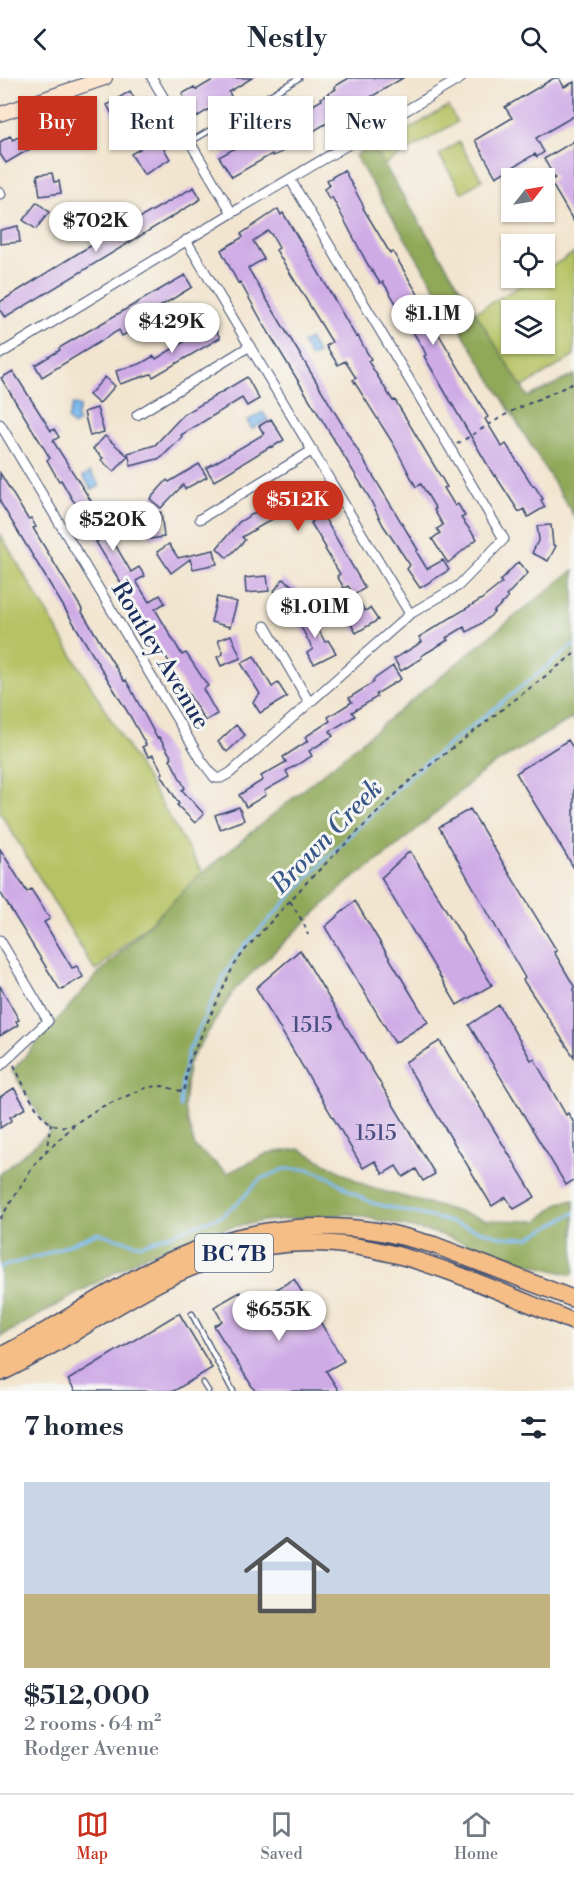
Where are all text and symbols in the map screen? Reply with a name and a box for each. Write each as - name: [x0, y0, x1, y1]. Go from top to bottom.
- text: Nestly: [247, 22, 327, 56]
- icon: back: [24, 23, 57, 56]
- icon: search: [517, 23, 550, 56]
- chip: Buy: [18, 96, 97, 150]
- chip: Rent: [109, 96, 196, 150]
- chip: Filters: [208, 96, 313, 150]
- chip: New: [325, 96, 407, 150]
- north arrow: [501, 168, 555, 222]
- map controls: [501, 168, 555, 354]
- pin: $702K: [54, 202, 138, 253]
- text: $702K: [63, 209, 129, 234]
- button: locate: [501, 234, 555, 288]
- pin: $1.1M: [391, 295, 475, 346]
- button: layers: [501, 300, 555, 354]
- text: $1.1M: [405, 302, 461, 327]
- pin: $429K: [130, 303, 214, 354]
- text: $429K: [139, 310, 205, 335]
- pin: $512K: [256, 481, 340, 532]
- text: $512K: [267, 488, 330, 513]
- pin: $520K: [71, 501, 155, 552]
- text: $520K: [79, 508, 147, 533]
- street label: Routley Avenue: [104, 576, 216, 735]
- pin: $1.01M: [266, 588, 364, 639]
- text: $1.01M: [280, 595, 350, 620]
- water label: Brown Creek: [263, 772, 389, 902]
- house number: 1515: [291, 1013, 333, 1039]
- house number: 1515: [355, 1121, 397, 1147]
- road number: BC 7B: [195, 1234, 273, 1272]
- pin: $655K: [237, 1291, 321, 1342]
- text: $655K: [246, 1298, 312, 1323]
- text: 7 homes: [24, 1411, 124, 1443]
- icon: filters: [517, 1411, 550, 1444]
- icon: home: [233, 1521, 341, 1629]
- text: $512,000: [24, 1680, 150, 1712]
- text: 2 rooms · 64 m²: [24, 1712, 161, 1737]
- text: Rodger Avenue: [24, 1737, 159, 1762]
- tab: Map: [76, 1808, 109, 1864]
- tab: Saved: [261, 1808, 303, 1864]
- tab: Home: [454, 1808, 498, 1864]

